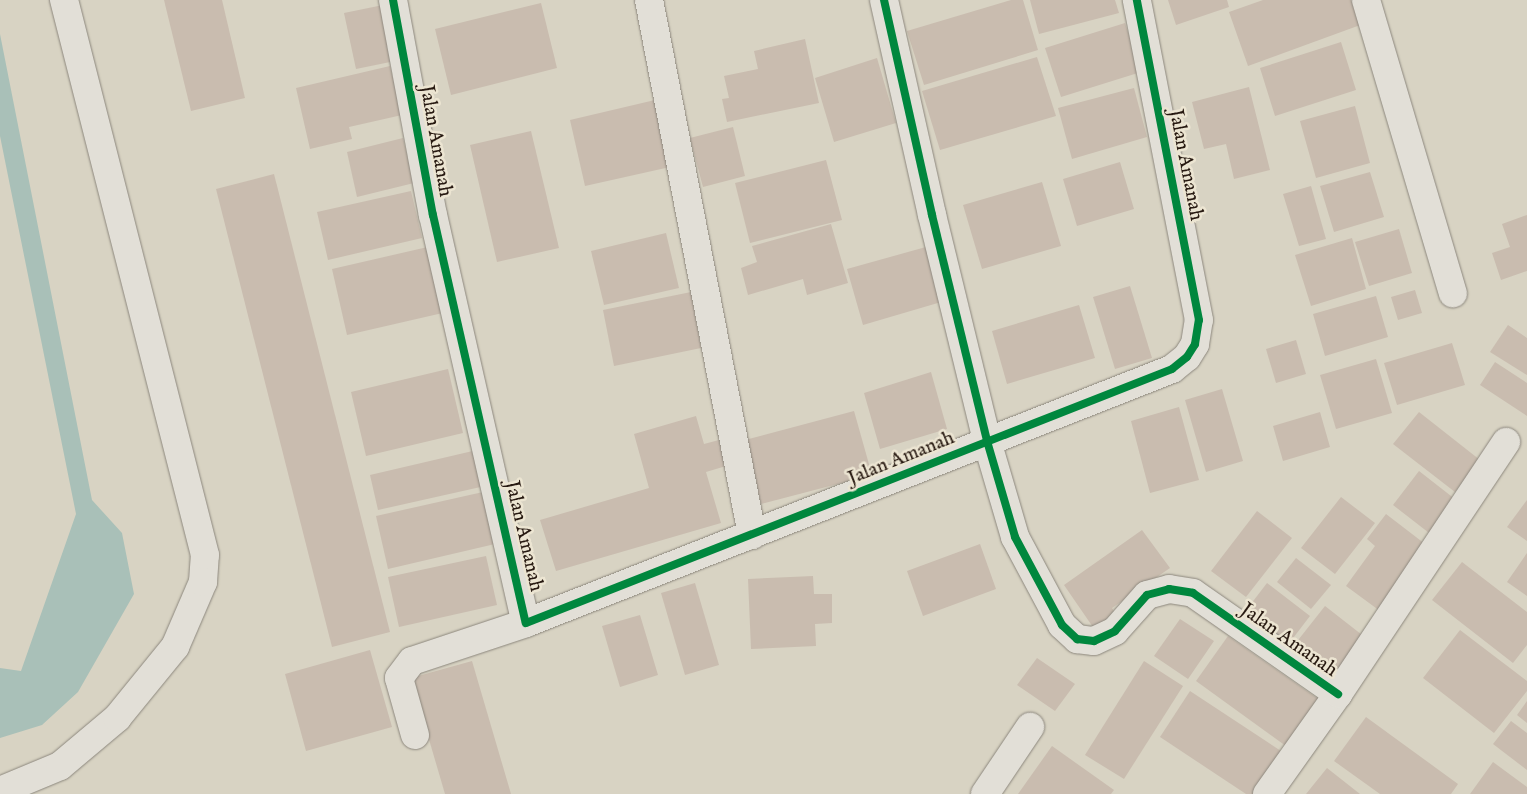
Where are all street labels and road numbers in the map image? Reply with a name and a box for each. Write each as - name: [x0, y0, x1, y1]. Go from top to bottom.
- street label: Jalan Amanah: [414, 83, 458, 199]
- street label: Jalan Amanah: [1163, 107, 1209, 223]
- street label: Jalan Amanah: [844, 426, 958, 490]
- street label: Jalan Amanah: [500, 478, 548, 594]
- street label: Jalan Amanah: [1236, 598, 1342, 682]

